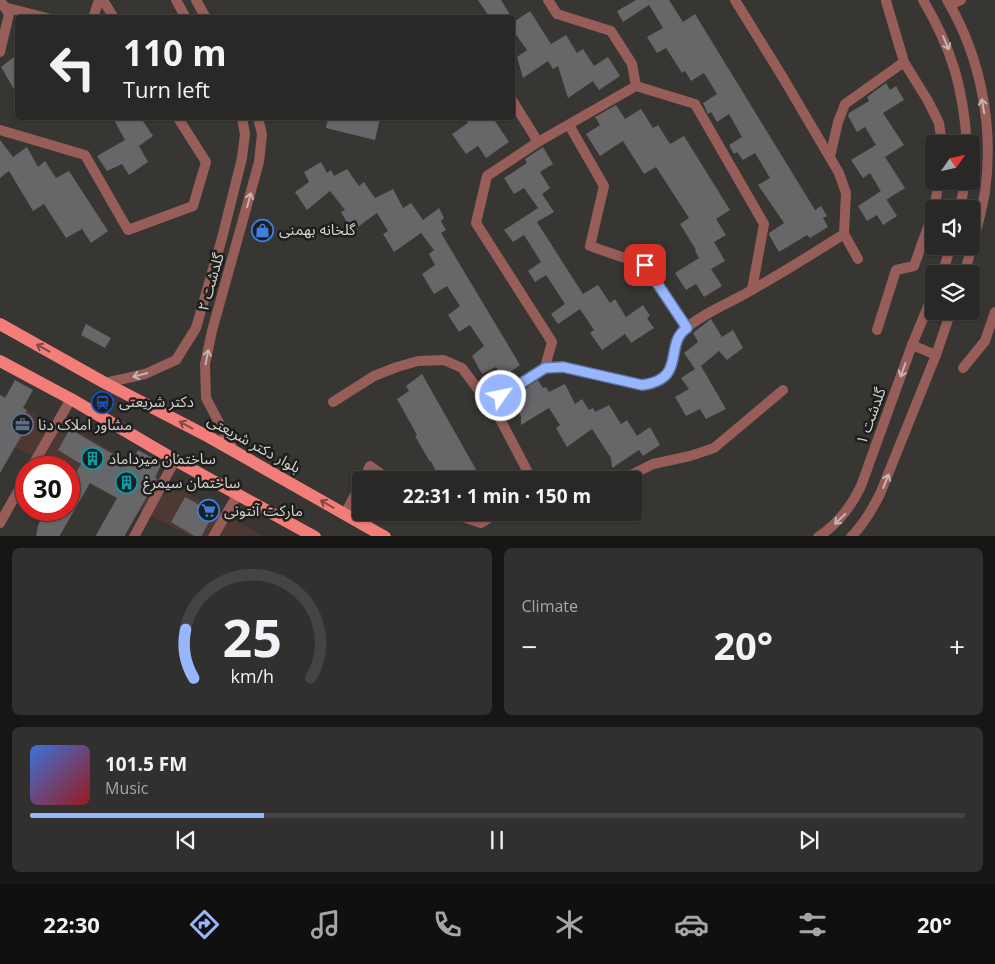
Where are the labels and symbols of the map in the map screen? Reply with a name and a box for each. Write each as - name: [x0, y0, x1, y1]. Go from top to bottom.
- one-way arrow: [941, 35, 951, 50]
- one-way arrow: [978, 98, 988, 114]
- north arrow: [925, 135, 980, 190]
- one-way arrow: [245, 193, 254, 209]
- shop icon: گلخانه بهمنی: [251, 218, 275, 242]
- place label: گلخانه بهمنی: [279, 219, 356, 239]
- pin: [624, 244, 666, 286]
- street label: گلدشت ۲: [192, 250, 228, 313]
- one-way arrow: [35, 343, 50, 353]
- one-way arrow: [202, 350, 212, 366]
- one-way arrow: [898, 362, 907, 377]
- position arrow: [474, 369, 526, 421]
- one-way arrow: [133, 370, 149, 380]
- street label: گلدشت ۱: [851, 384, 890, 447]
- station icon: دکتر شریعتی: [91, 390, 115, 414]
- place label: دکتر شریعتی: [119, 391, 194, 411]
- street label: بلوار دکتر شریعتی: [204, 409, 305, 477]
- office icon: مشاور املاک دنا: [10, 413, 34, 437]
- place label: مشاور املاک دنا: [38, 414, 132, 434]
- one-way arrow: [178, 420, 193, 430]
- building icon: ساختمان میرداماد: [81, 447, 105, 471]
- place label: ساختمان میرداماد: [109, 448, 216, 468]
- speed limit sign: 30: [15, 456, 80, 521]
- building icon: ساختمان سیمرغ: [115, 471, 139, 495]
- place label: ساختمان سیمرغ: [143, 472, 241, 495]
- one-way arrow: [881, 474, 891, 489]
- supermarket icon: مارکت آنتونی: [196, 499, 220, 523]
- one-way arrow: [321, 499, 335, 509]
- place label: مارکت آنتونی: [224, 500, 303, 520]
- one-way arrow: [834, 513, 846, 525]

